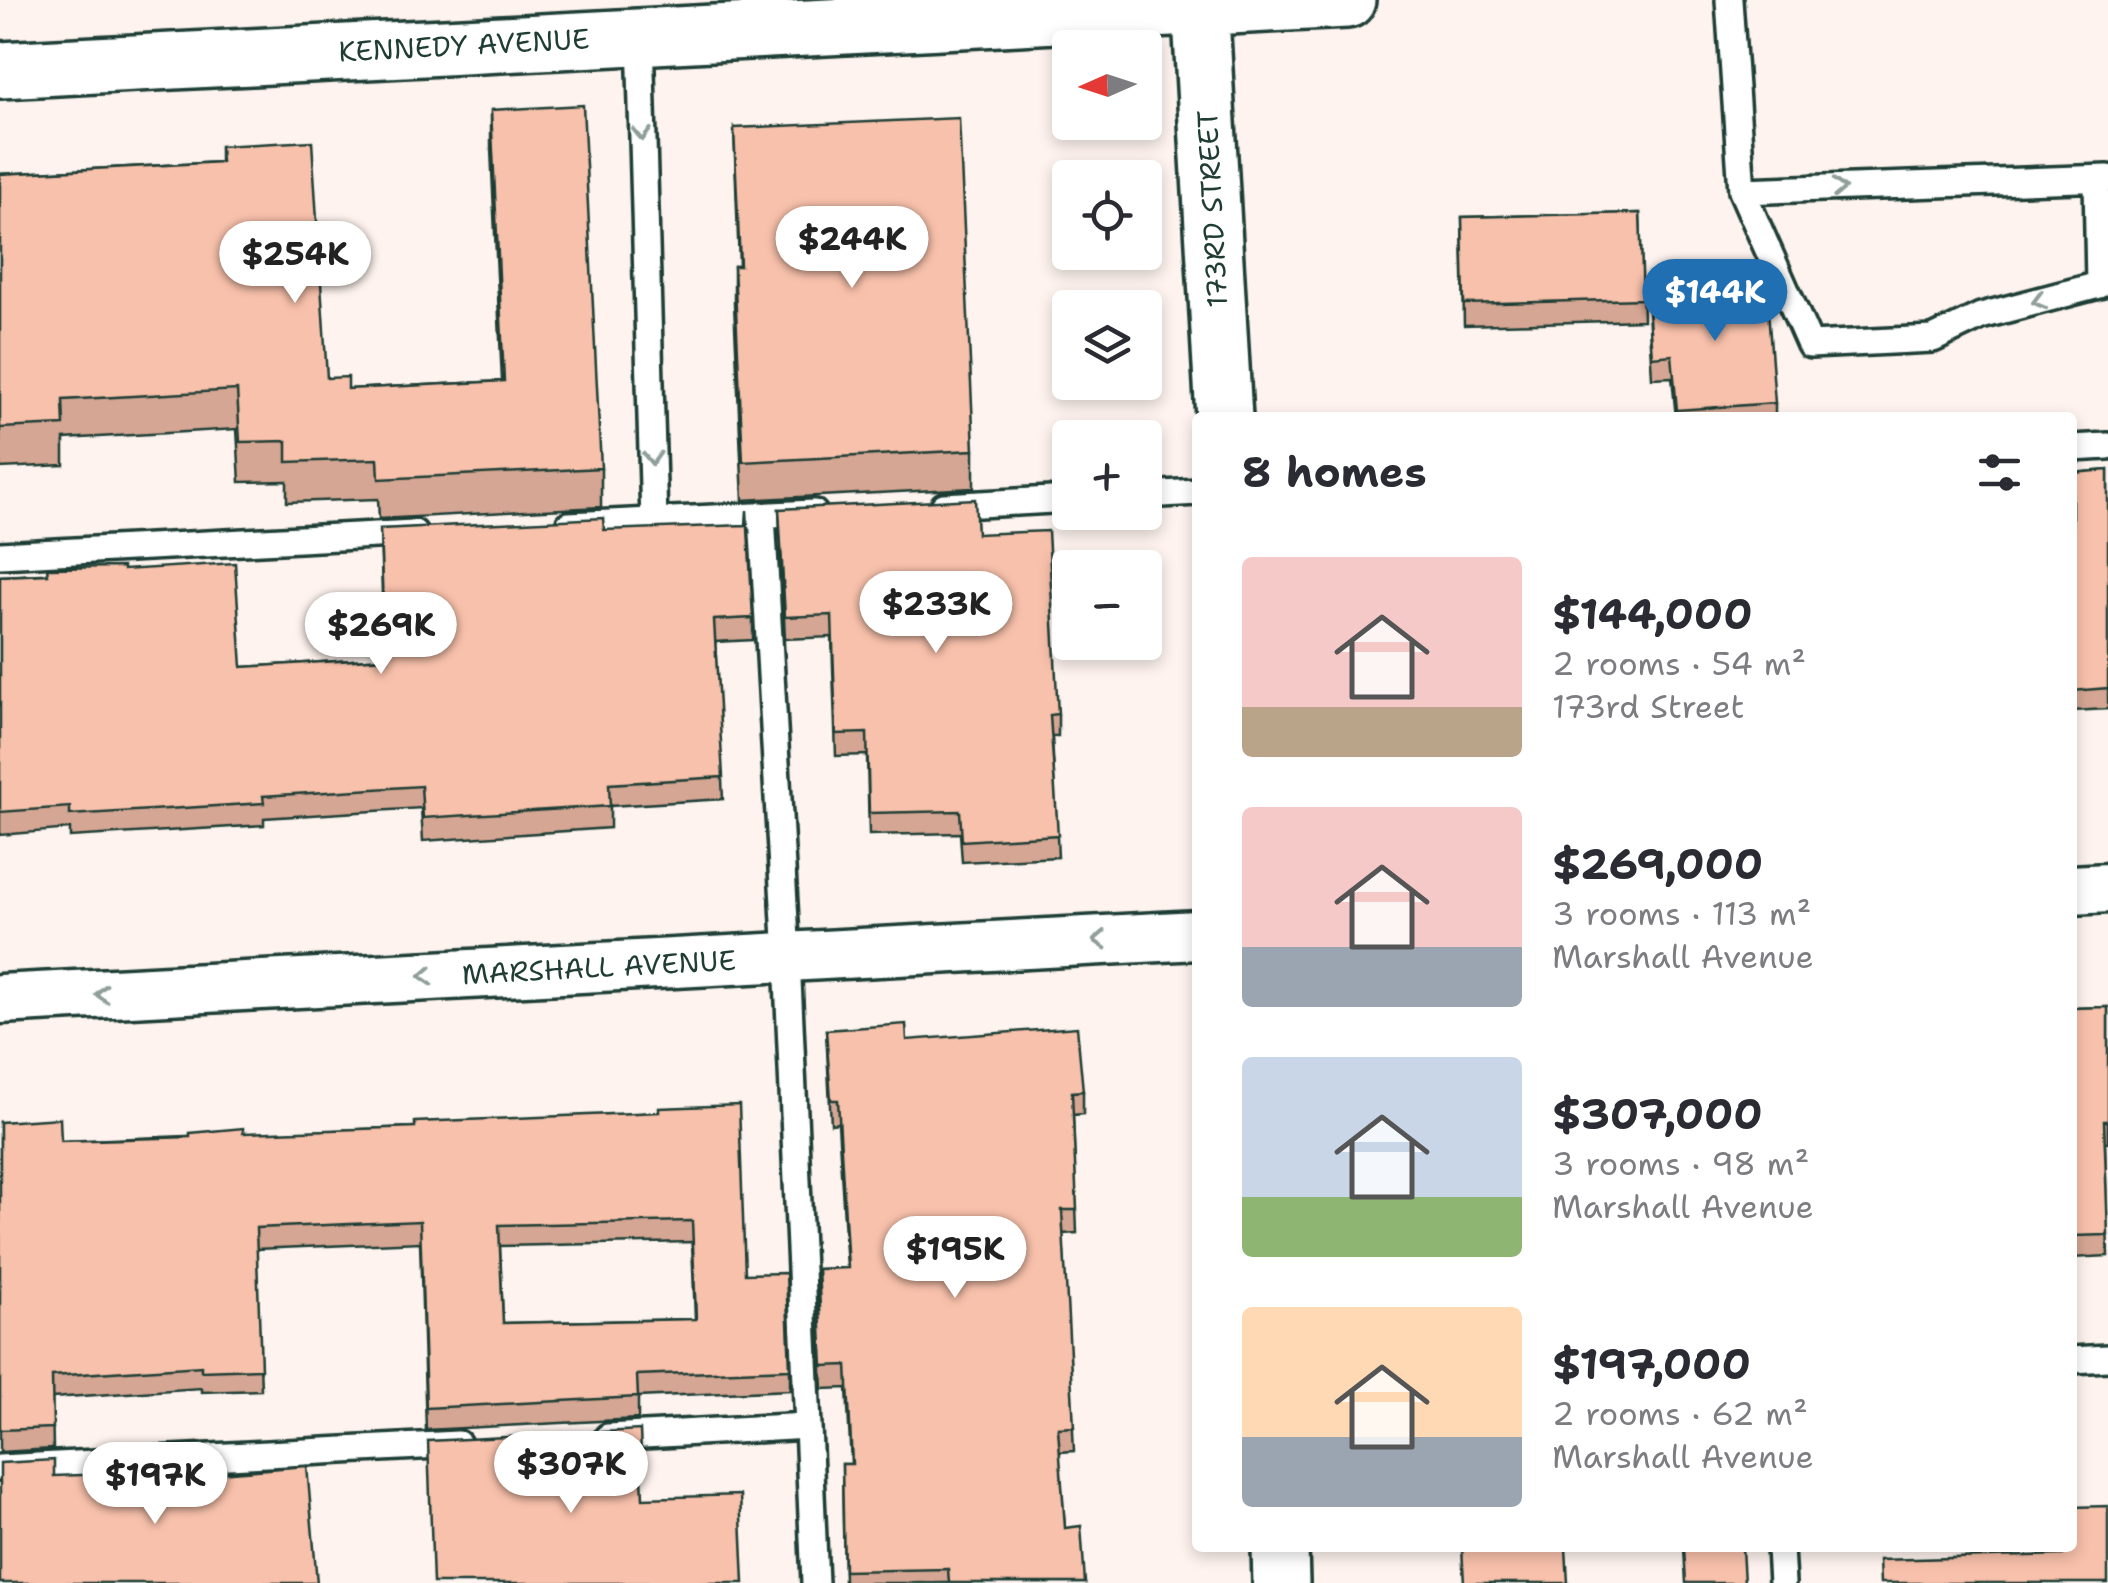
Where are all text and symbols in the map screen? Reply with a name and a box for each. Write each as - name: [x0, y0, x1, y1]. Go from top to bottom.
- street label: KENNEDY AVENUE: [337, 19, 591, 71]
- north arrow: [1052, 30, 1162, 140]
- map controls: [1052, 30, 1162, 660]
- street label: 173RD STREET: [1188, 109, 1236, 309]
- one-way arrow: [632, 126, 653, 142]
- button: locate: [1052, 160, 1162, 270]
- one-way arrow: [1832, 177, 1848, 198]
- pin: $244K: [782, 206, 922, 291]
- text: $244K: [798, 217, 906, 260]
- pin: $254K: [225, 221, 365, 306]
- text: $254K: [241, 232, 349, 275]
- pin: $144K: [1645, 259, 1785, 344]
- text: $144K: [1664, 270, 1766, 313]
- one-way arrow: [2031, 289, 2049, 310]
- button: layers: [1052, 290, 1162, 400]
- button: +: [1052, 420, 1162, 530]
- text: 8 homes: [1242, 444, 1427, 500]
- icon: filters: [1972, 445, 2027, 500]
- one-way arrow: [642, 451, 663, 467]
- button: −: [1052, 550, 1162, 660]
- pin: $233K: [866, 571, 1006, 656]
- text: $233K: [881, 582, 991, 625]
- text: $144,000: [1552, 586, 1753, 642]
- pin: $269K: [311, 592, 451, 677]
- icon: home: [1322, 597, 1442, 717]
- text: $269K: [327, 603, 435, 646]
- text: 2 rooms · 54 m²: [1552, 642, 1806, 685]
- text: 173rd Street: [1552, 685, 1744, 728]
- text: $269,000: [1552, 836, 1763, 892]
- icon: home: [1322, 847, 1442, 967]
- text: 3 rooms · 113 m²: [1552, 892, 1811, 935]
- one-way arrow: [1092, 929, 1108, 950]
- text: Marshall Avenue: [1552, 935, 1814, 978]
- street label: MARSHALL AVENUE: [461, 941, 737, 993]
- one-way arrow: [418, 965, 434, 986]
- one-way arrow: [93, 983, 109, 1004]
- text: $307,000: [1552, 1086, 1763, 1142]
- icon: home: [1322, 1097, 1442, 1217]
- text: 3 rooms · 98 m²: [1552, 1142, 1809, 1185]
- text: Marshall Avenue: [1552, 1185, 1814, 1228]
- pin: $195K: [885, 1216, 1025, 1301]
- text: $195K: [905, 1227, 1005, 1270]
- text: $197,000: [1552, 1336, 1751, 1392]
- icon: home: [1322, 1347, 1442, 1467]
- text: 2 rooms · 62 m²: [1552, 1392, 1808, 1435]
- pin: $307K: [501, 1431, 641, 1516]
- text: Marshall Avenue: [1552, 1435, 1814, 1478]
- pin: $197K: [85, 1442, 225, 1527]
- text: $307K: [516, 1442, 626, 1485]
- text: $197K: [105, 1453, 205, 1496]

